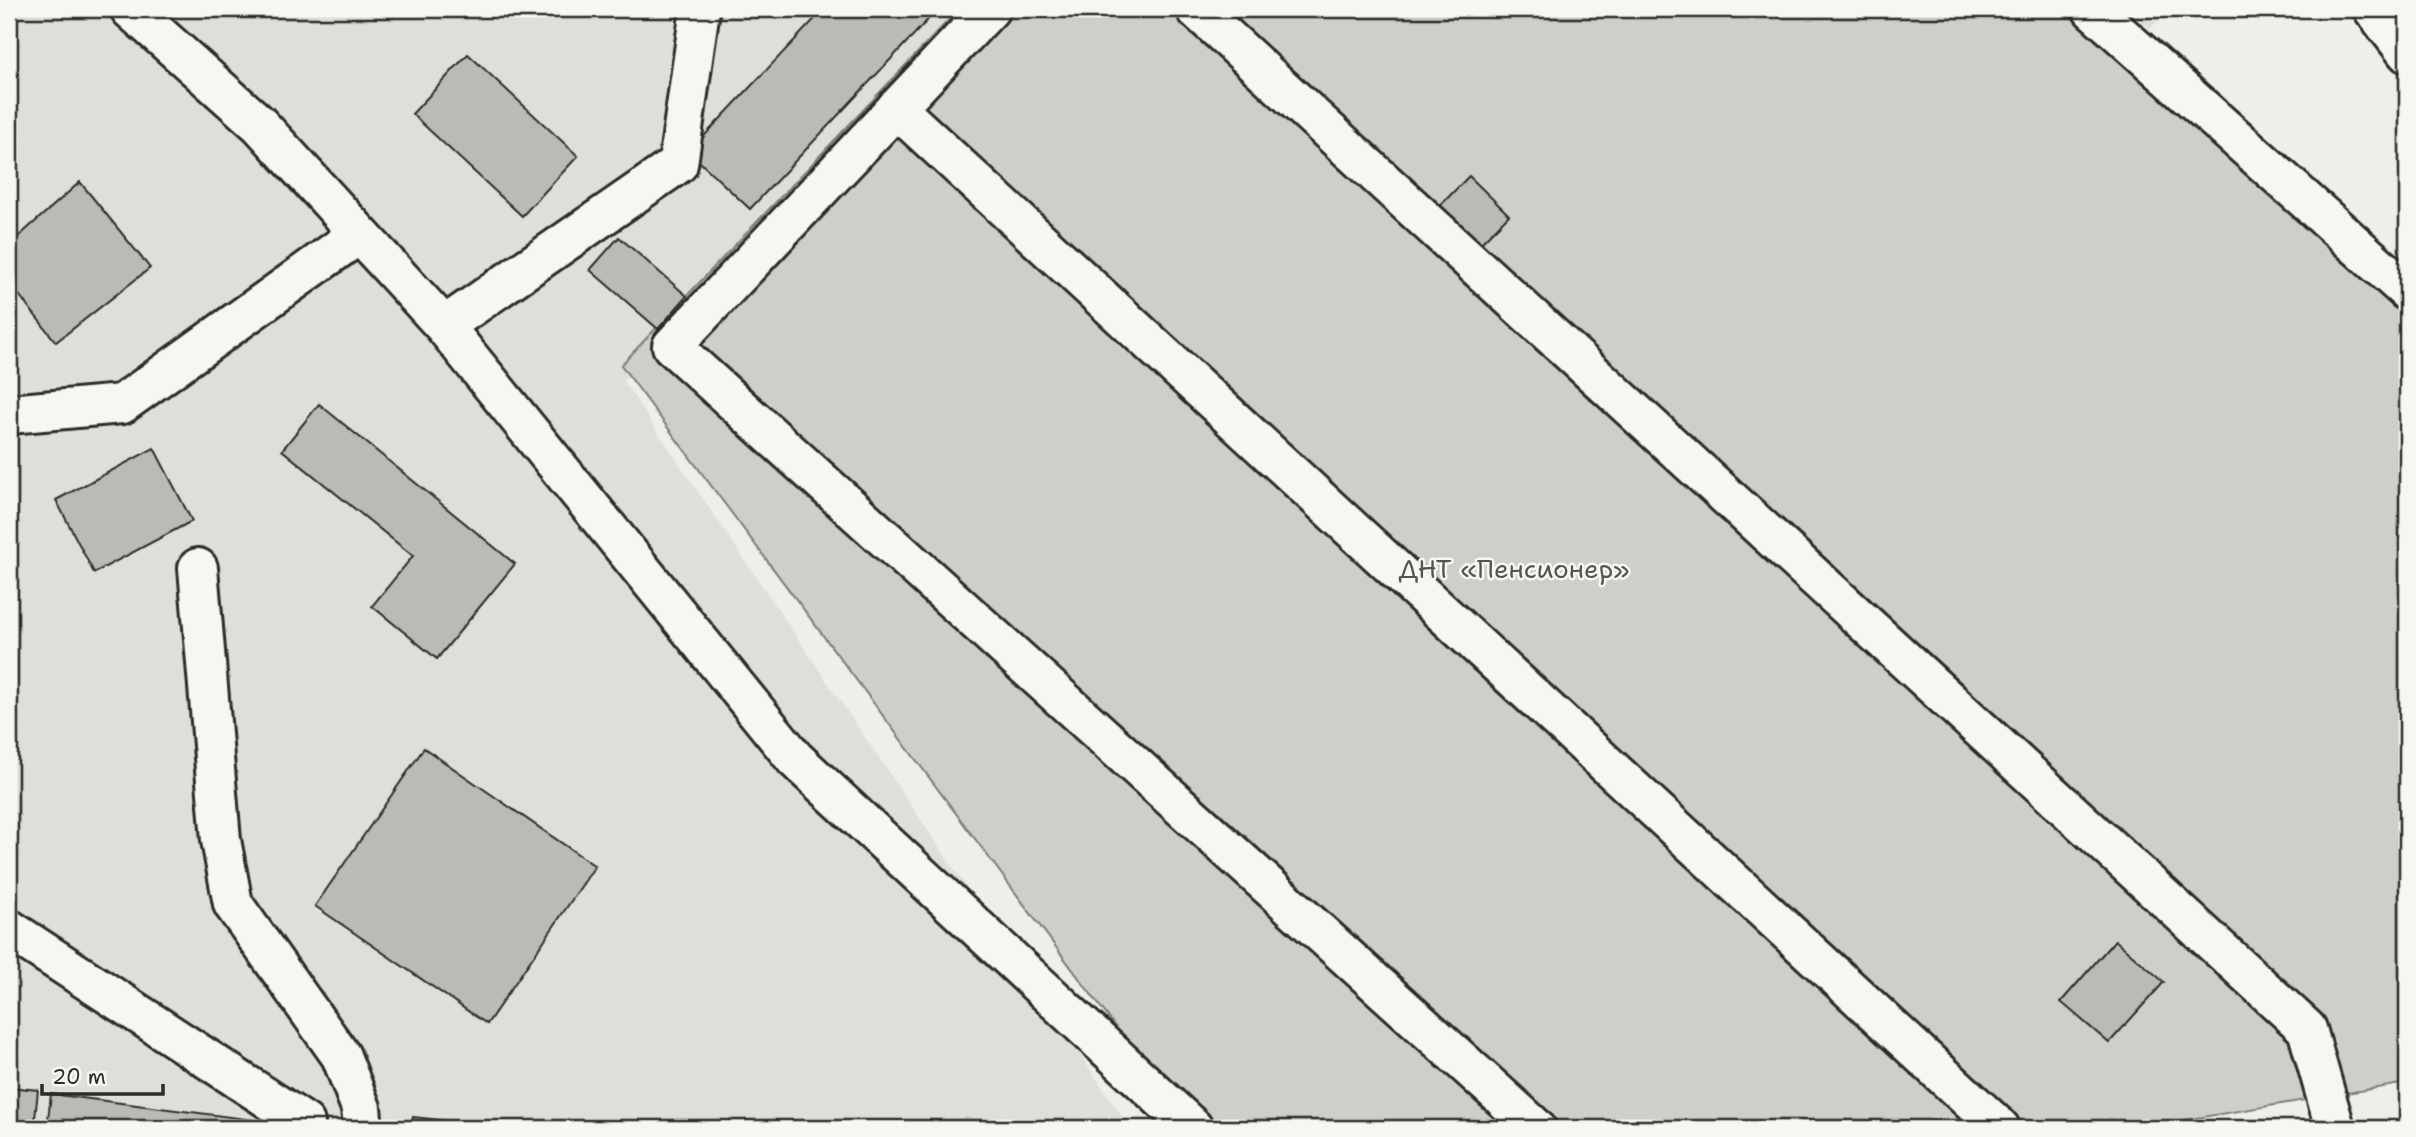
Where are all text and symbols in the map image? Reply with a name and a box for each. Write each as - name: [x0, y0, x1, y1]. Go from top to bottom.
- park label: ДНТ «Пенсионер»: [1399, 551, 1629, 586]
- scale bar: [42, 1053, 163, 1097]
- text: 20 m: [52, 1063, 106, 1091]

